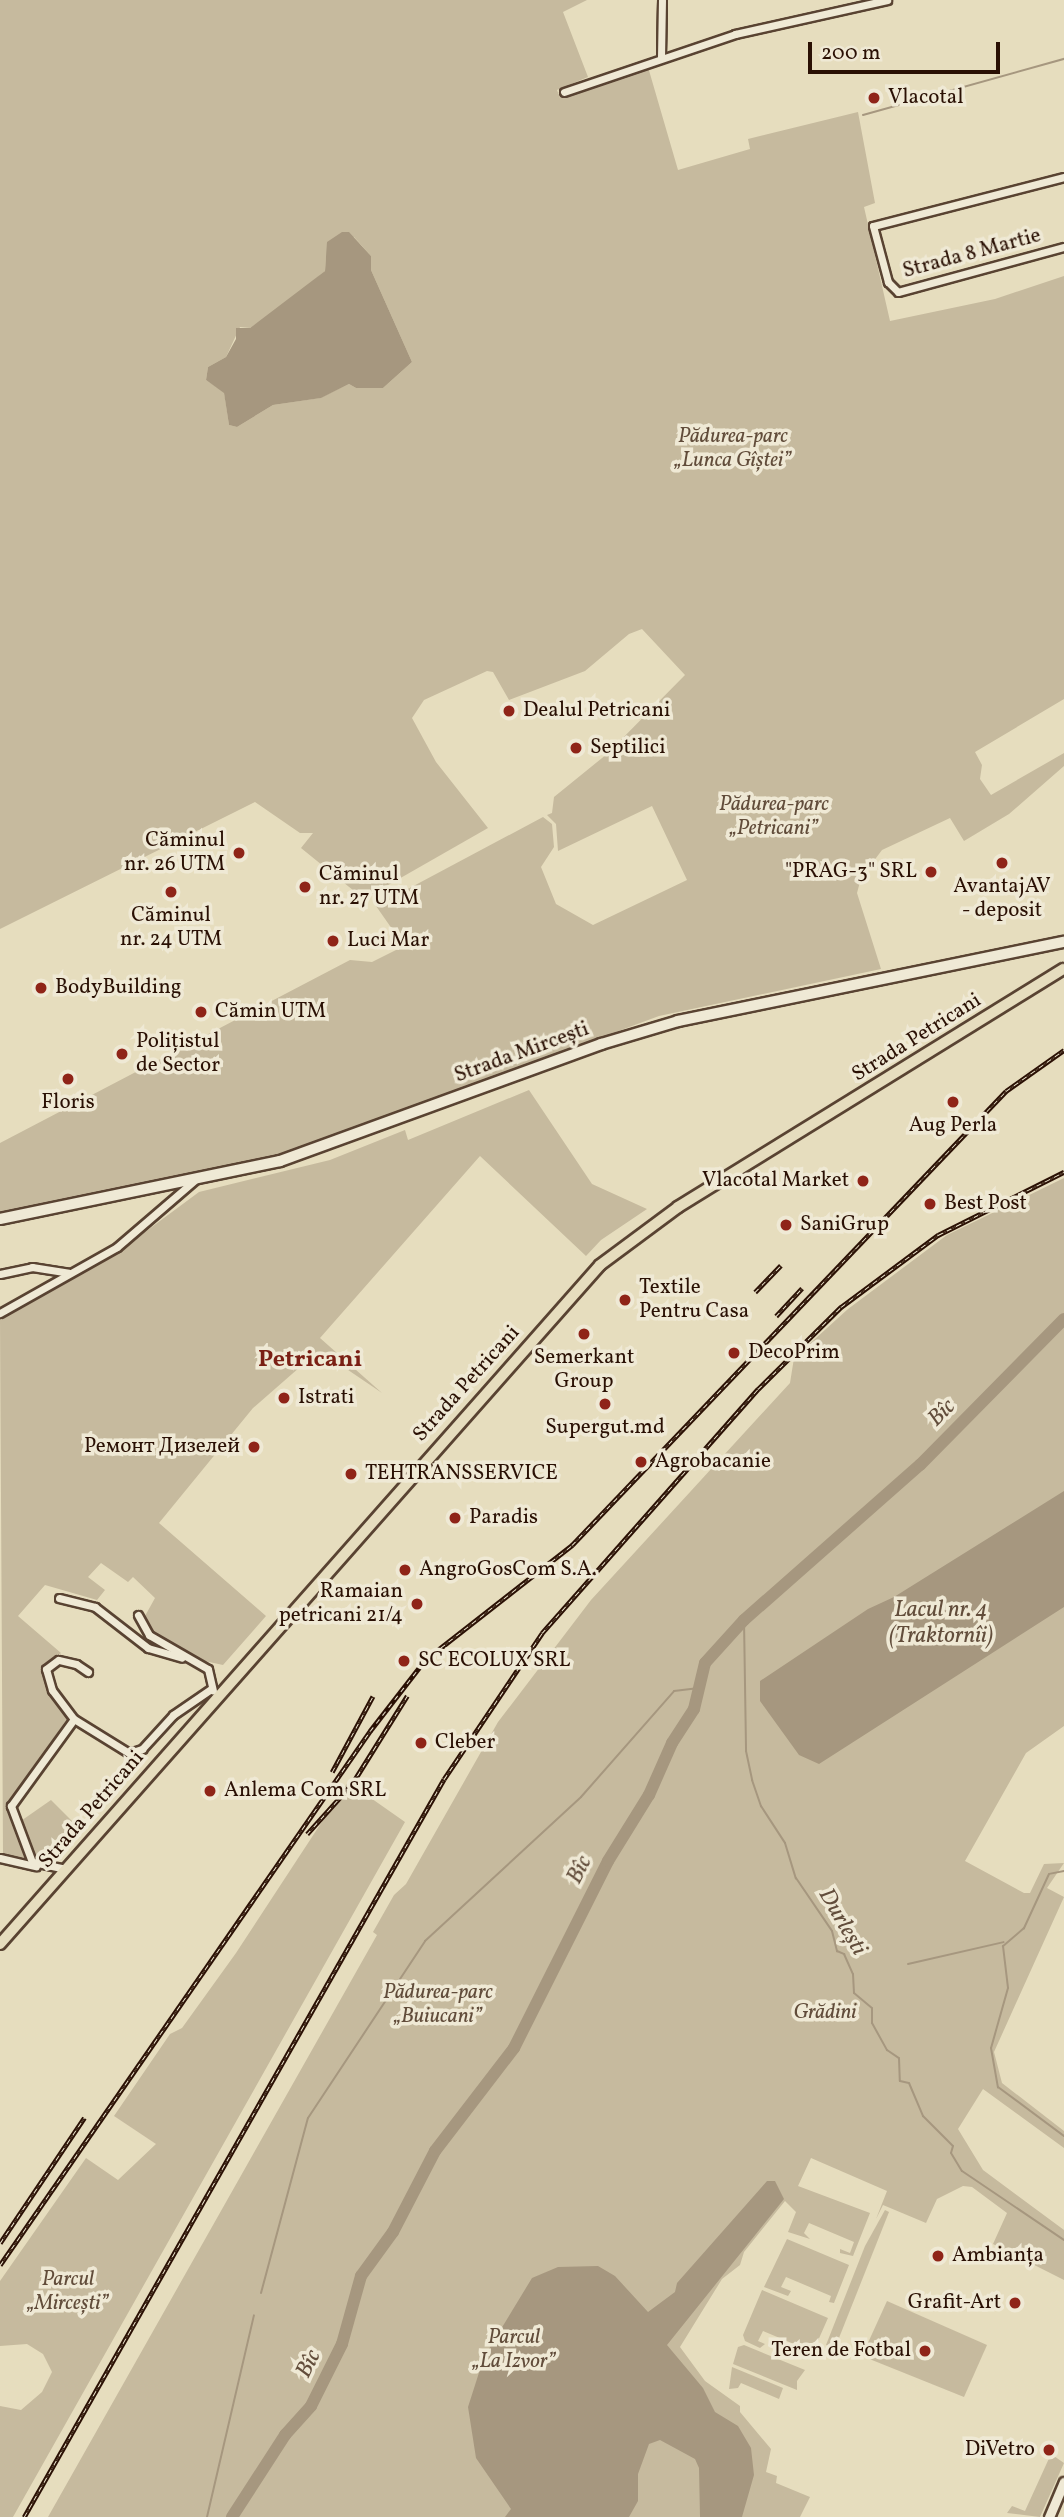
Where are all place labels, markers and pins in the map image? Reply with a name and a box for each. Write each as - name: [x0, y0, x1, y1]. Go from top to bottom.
- place label: Vlacotal: [888, 85, 964, 111]
- marker: Vlacotal: [866, 90, 882, 106]
- place label: Dealul Petricani: [523, 698, 670, 724]
- marker: Dealul Petricani: [501, 703, 517, 719]
- place label: Septilici: [590, 735, 666, 761]
- marker: Septilici: [568, 740, 584, 756]
- place label: Căminul nr. 26 UTM: [124, 828, 225, 878]
- marker: Căminul nr. 26 UTM: [231, 845, 247, 861]
- marker: AvantajAV - deposit: [994, 855, 1010, 871]
- place label: "PRAG-3" SRL: [785, 859, 917, 885]
- place label: Căminul nr. 27 UTM: [319, 862, 419, 912]
- marker: "PRAG-3" SRL: [923, 864, 939, 880]
- place label: AvantajAV - deposit: [953, 874, 1051, 924]
- marker: Căminul nr. 27 UTM: [297, 879, 313, 895]
- marker: Căminul nr. 24 UTM: [163, 884, 179, 900]
- place label: Căminul nr. 24 UTM: [120, 903, 222, 953]
- place label: Luci Mar: [347, 928, 429, 954]
- marker: Luci Mar: [325, 933, 341, 949]
- place label: BodyBuilding: [55, 975, 181, 1001]
- marker: BodyBuilding: [33, 980, 49, 996]
- place label: Cămin UTM: [215, 999, 326, 1025]
- marker: Cămin UTM: [193, 1004, 209, 1020]
- place label: Polițistul de Sector: [136, 1029, 220, 1079]
- marker: Polițistul de Sector: [114, 1046, 130, 1062]
- marker: Floris: [60, 1071, 76, 1087]
- place label: Floris: [41, 1090, 95, 1116]
- marker: Aug Perla: [945, 1094, 961, 1110]
- place label: Aug Perla: [909, 1113, 997, 1139]
- place label: Vlacotal Market: [702, 1168, 849, 1194]
- marker: Vlacotal Market: [855, 1173, 871, 1189]
- place label: Best Post: [944, 1191, 1027, 1217]
- marker: Best Post: [922, 1196, 938, 1212]
- place label: SaniGrup: [800, 1212, 889, 1238]
- marker: SaniGrup: [778, 1217, 794, 1233]
- place label: Textile Pentru Casa: [639, 1275, 749, 1325]
- marker: Textile Pentru Casa: [617, 1292, 633, 1308]
- marker: Semerkant Group: [576, 1326, 592, 1342]
- place label: DecoPrim: [748, 1340, 840, 1366]
- place label: Semerkant Group: [534, 1345, 634, 1395]
- marker: DecoPrim: [726, 1345, 742, 1361]
- place label: Istrati: [298, 1385, 354, 1411]
- marker: Istrati: [276, 1390, 292, 1406]
- marker: Supergut.md: [597, 1396, 613, 1412]
- place label: Supergut.md: [545, 1415, 665, 1441]
- place label: Ремонт Дизелей: [84, 1434, 240, 1460]
- marker: Ремонт Дизелей: [246, 1439, 262, 1455]
- place label: Agrobacanie: [655, 1449, 771, 1475]
- marker: Agrobacanie: [633, 1454, 649, 1470]
- place label: TEHTRANSSERVICE: [365, 1461, 558, 1487]
- marker: TEHTRANSSERVICE: [343, 1466, 359, 1482]
- place label: Paradis: [469, 1505, 538, 1531]
- marker: Paradis: [447, 1510, 463, 1526]
- place label: AngroGosCom S.A.: [419, 1557, 596, 1583]
- marker: AngroGosCom S.A.: [397, 1562, 413, 1578]
- place label: Ramaian petricani 21/4: [279, 1579, 403, 1629]
- marker: Ramaian petricani 21/4: [409, 1596, 425, 1612]
- place label: SC ECOLUX SRL: [418, 1648, 571, 1674]
- marker: SC ECOLUX SRL: [396, 1653, 412, 1669]
- place label: Cleber: [435, 1730, 495, 1756]
- marker: Cleber: [413, 1735, 429, 1751]
- place label: Anlema Com SRL: [224, 1778, 386, 1804]
- marker: Anlema Com SRL: [202, 1783, 218, 1799]
- place label: Ambianța: [952, 2243, 1044, 2269]
- marker: Ambianța: [930, 2248, 946, 2264]
- place label: Grafit-Art: [908, 2290, 1001, 2316]
- marker: Grafit-Art: [1007, 2295, 1023, 2311]
- place label: Teren de Fotbal: [771, 2338, 911, 2364]
- marker: Teren de Fotbal: [917, 2343, 933, 2359]
- place label: DiVetro: [965, 2437, 1035, 2463]
- marker: DiVetro: [1041, 2442, 1057, 2458]

